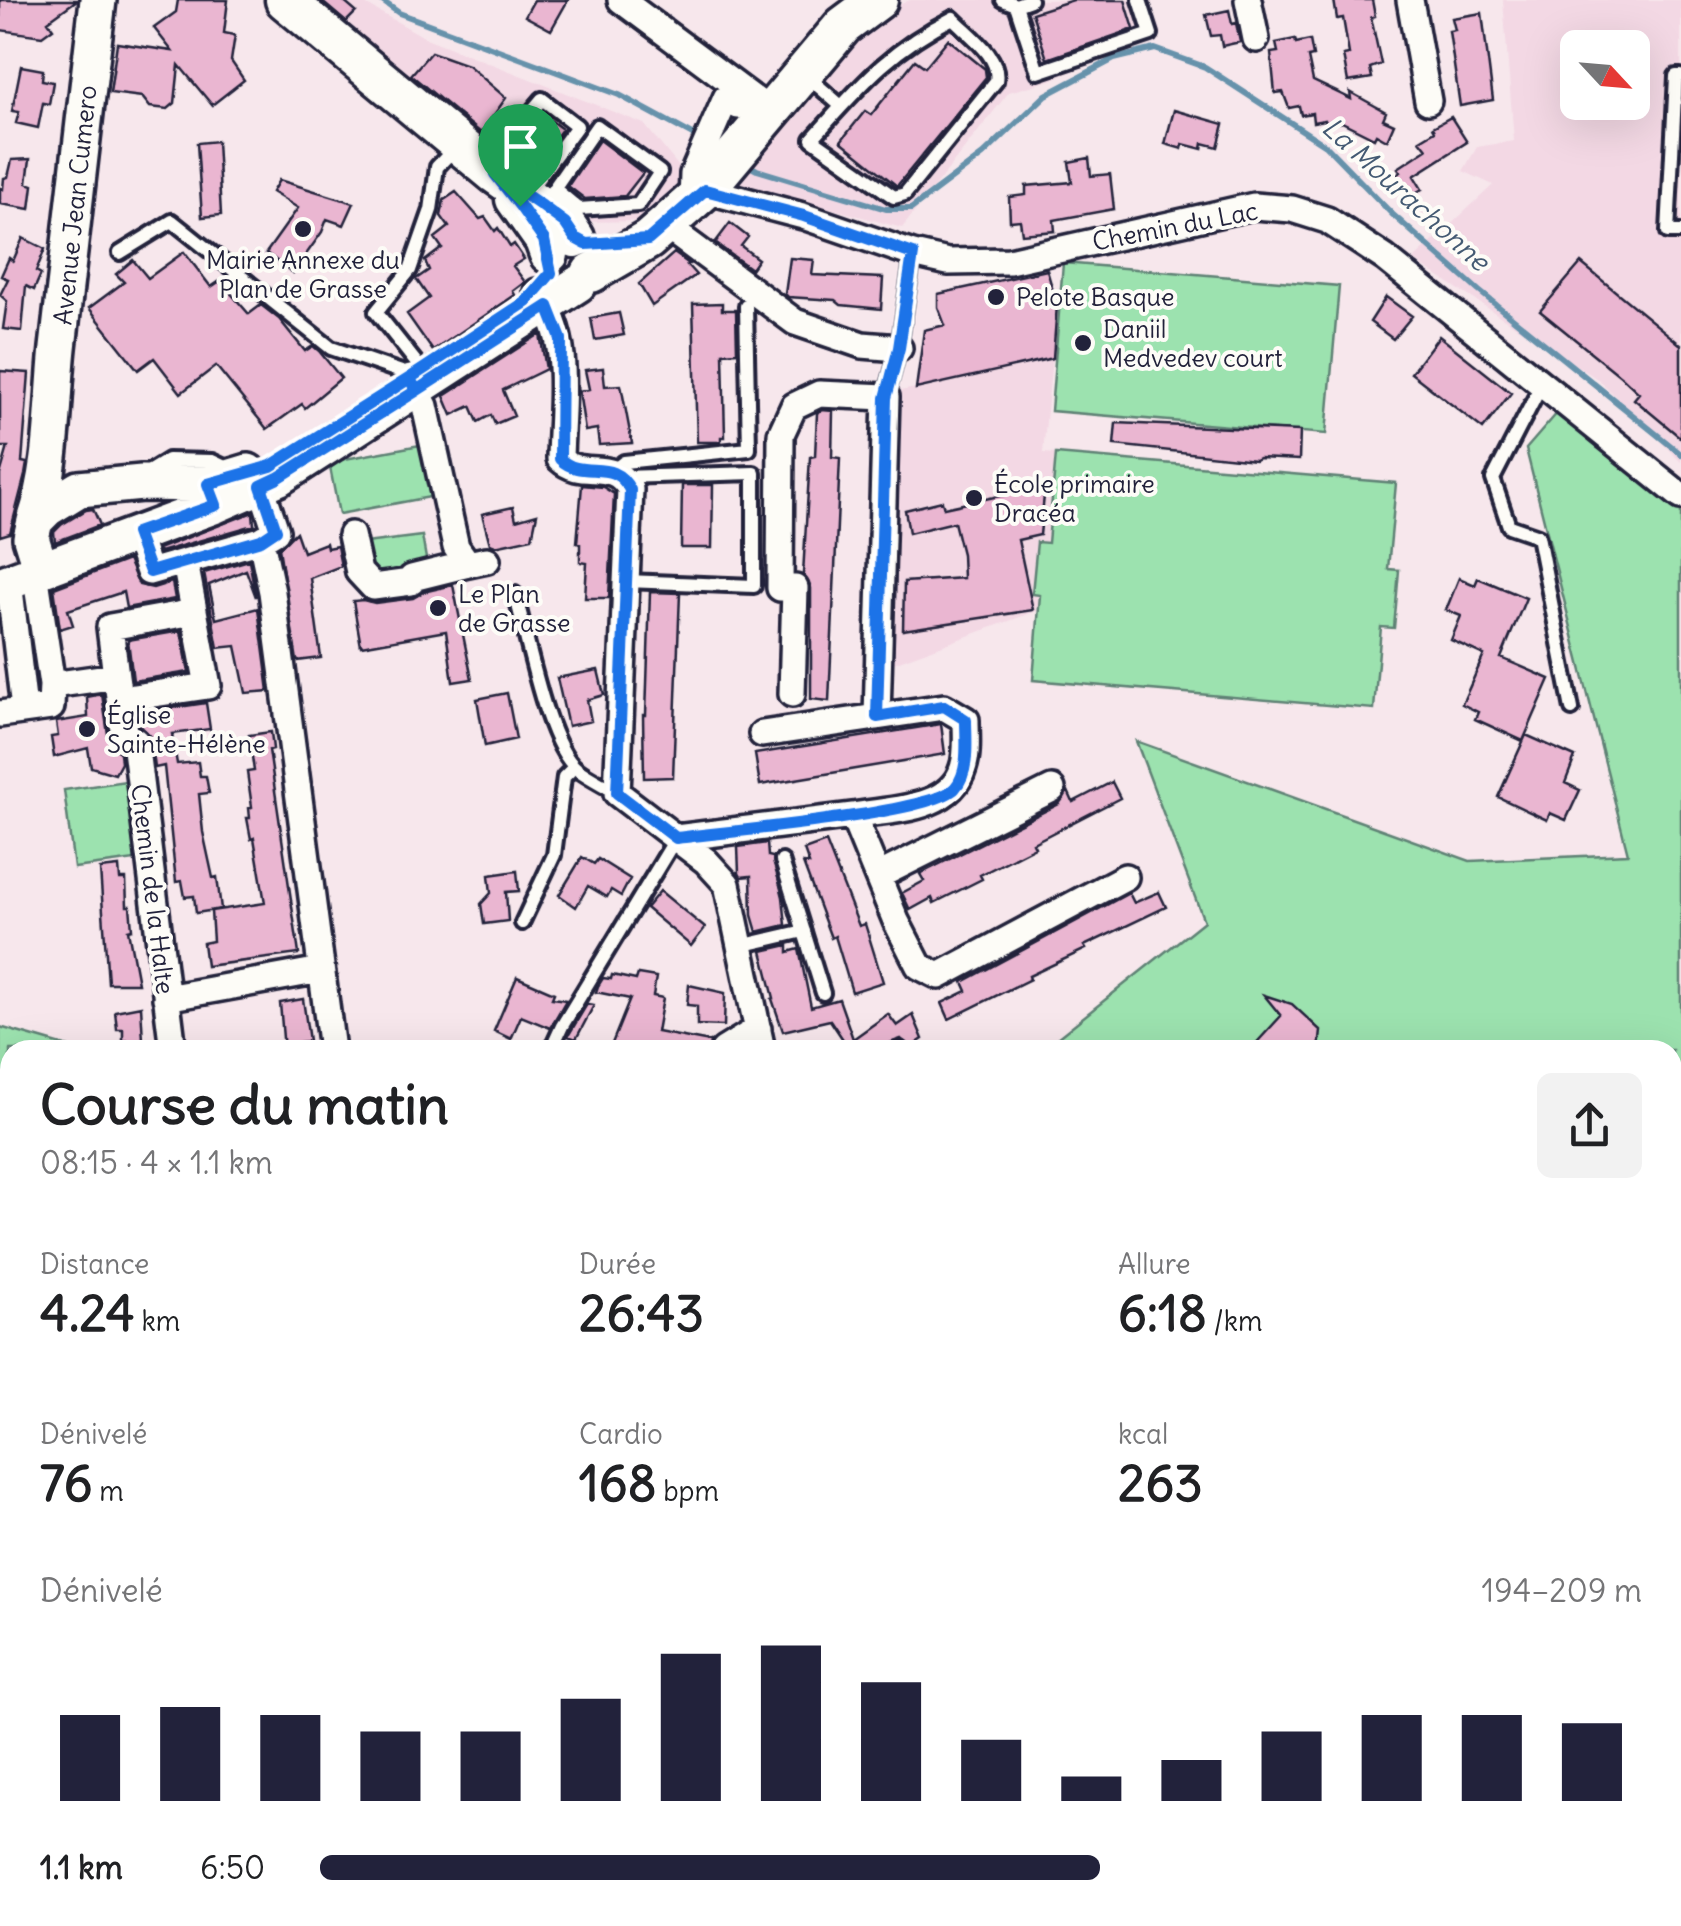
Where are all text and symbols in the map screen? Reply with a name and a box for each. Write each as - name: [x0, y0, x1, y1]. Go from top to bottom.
- north arrow: [1560, 30, 1650, 120]
- map controls: [1560, 30, 1650, 120]
- street label: Avenue Jean Cumero: [47, 84, 103, 326]
- pin: [478, 104, 563, 207]
- water label: La Mourachonne: [1315, 109, 1499, 280]
- icon: arrive: [493, 119, 548, 174]
- street label: Chemin du Lac: [1090, 194, 1260, 258]
- marker: Mairie Annexe du Plan de Grasse: [292, 218, 314, 240]
- place label: Mairie Annexe du Plan de Grasse: [206, 244, 400, 305]
- place label: Pelote Basque: [1016, 281, 1174, 313]
- marker: Pelote Basque: [985, 286, 1007, 308]
- place label: Daniil Medvedev court: [1103, 313, 1283, 374]
- marker: Daniil Medvedev court: [1072, 332, 1094, 354]
- place label: École primaire Dracéa: [994, 468, 1155, 529]
- marker: École primaire Dracéa: [963, 487, 985, 509]
- place label: Le Plan de Grasse: [458, 578, 570, 639]
- marker: Le Plan de Grasse: [427, 597, 449, 619]
- place label: Église Sainte-Hélène: [107, 699, 266, 760]
- marker: Église Sainte-Hélène: [76, 718, 98, 740]
- street label: Chemin de la Halte: [124, 782, 182, 996]
- text: Course du matin: [40, 1070, 449, 1139]
- button: share: [1537, 1073, 1642, 1178]
- text: 08:15 · 4 × 1.1 km: [40, 1142, 273, 1183]
- text: Distance: [40, 1246, 149, 1282]
- text: Durée: [579, 1246, 656, 1282]
- text: Allure: [1118, 1246, 1191, 1282]
- text: 4.24: [40, 1282, 135, 1345]
- text: 26:43: [579, 1282, 704, 1345]
- text: 6:18: [1118, 1282, 1207, 1345]
- text: km: [135, 1303, 180, 1339]
- text: /km: [1207, 1303, 1262, 1339]
- text: Dénivelé: [40, 1416, 147, 1452]
- text: Cardio: [579, 1416, 663, 1452]
- text: kcal: [1118, 1416, 1168, 1452]
- text: 76: [40, 1452, 93, 1515]
- text: 168: [579, 1452, 657, 1515]
- text: 263: [1118, 1452, 1203, 1515]
- text: m: [93, 1473, 124, 1509]
- text: bpm: [657, 1473, 719, 1509]
- text: Dénivelé: [40, 1570, 163, 1611]
- text: 194–209 m: [1482, 1570, 1642, 1611]
- text: 1.1 km: [40, 1847, 123, 1888]
- text: 6:50: [200, 1847, 265, 1888]

